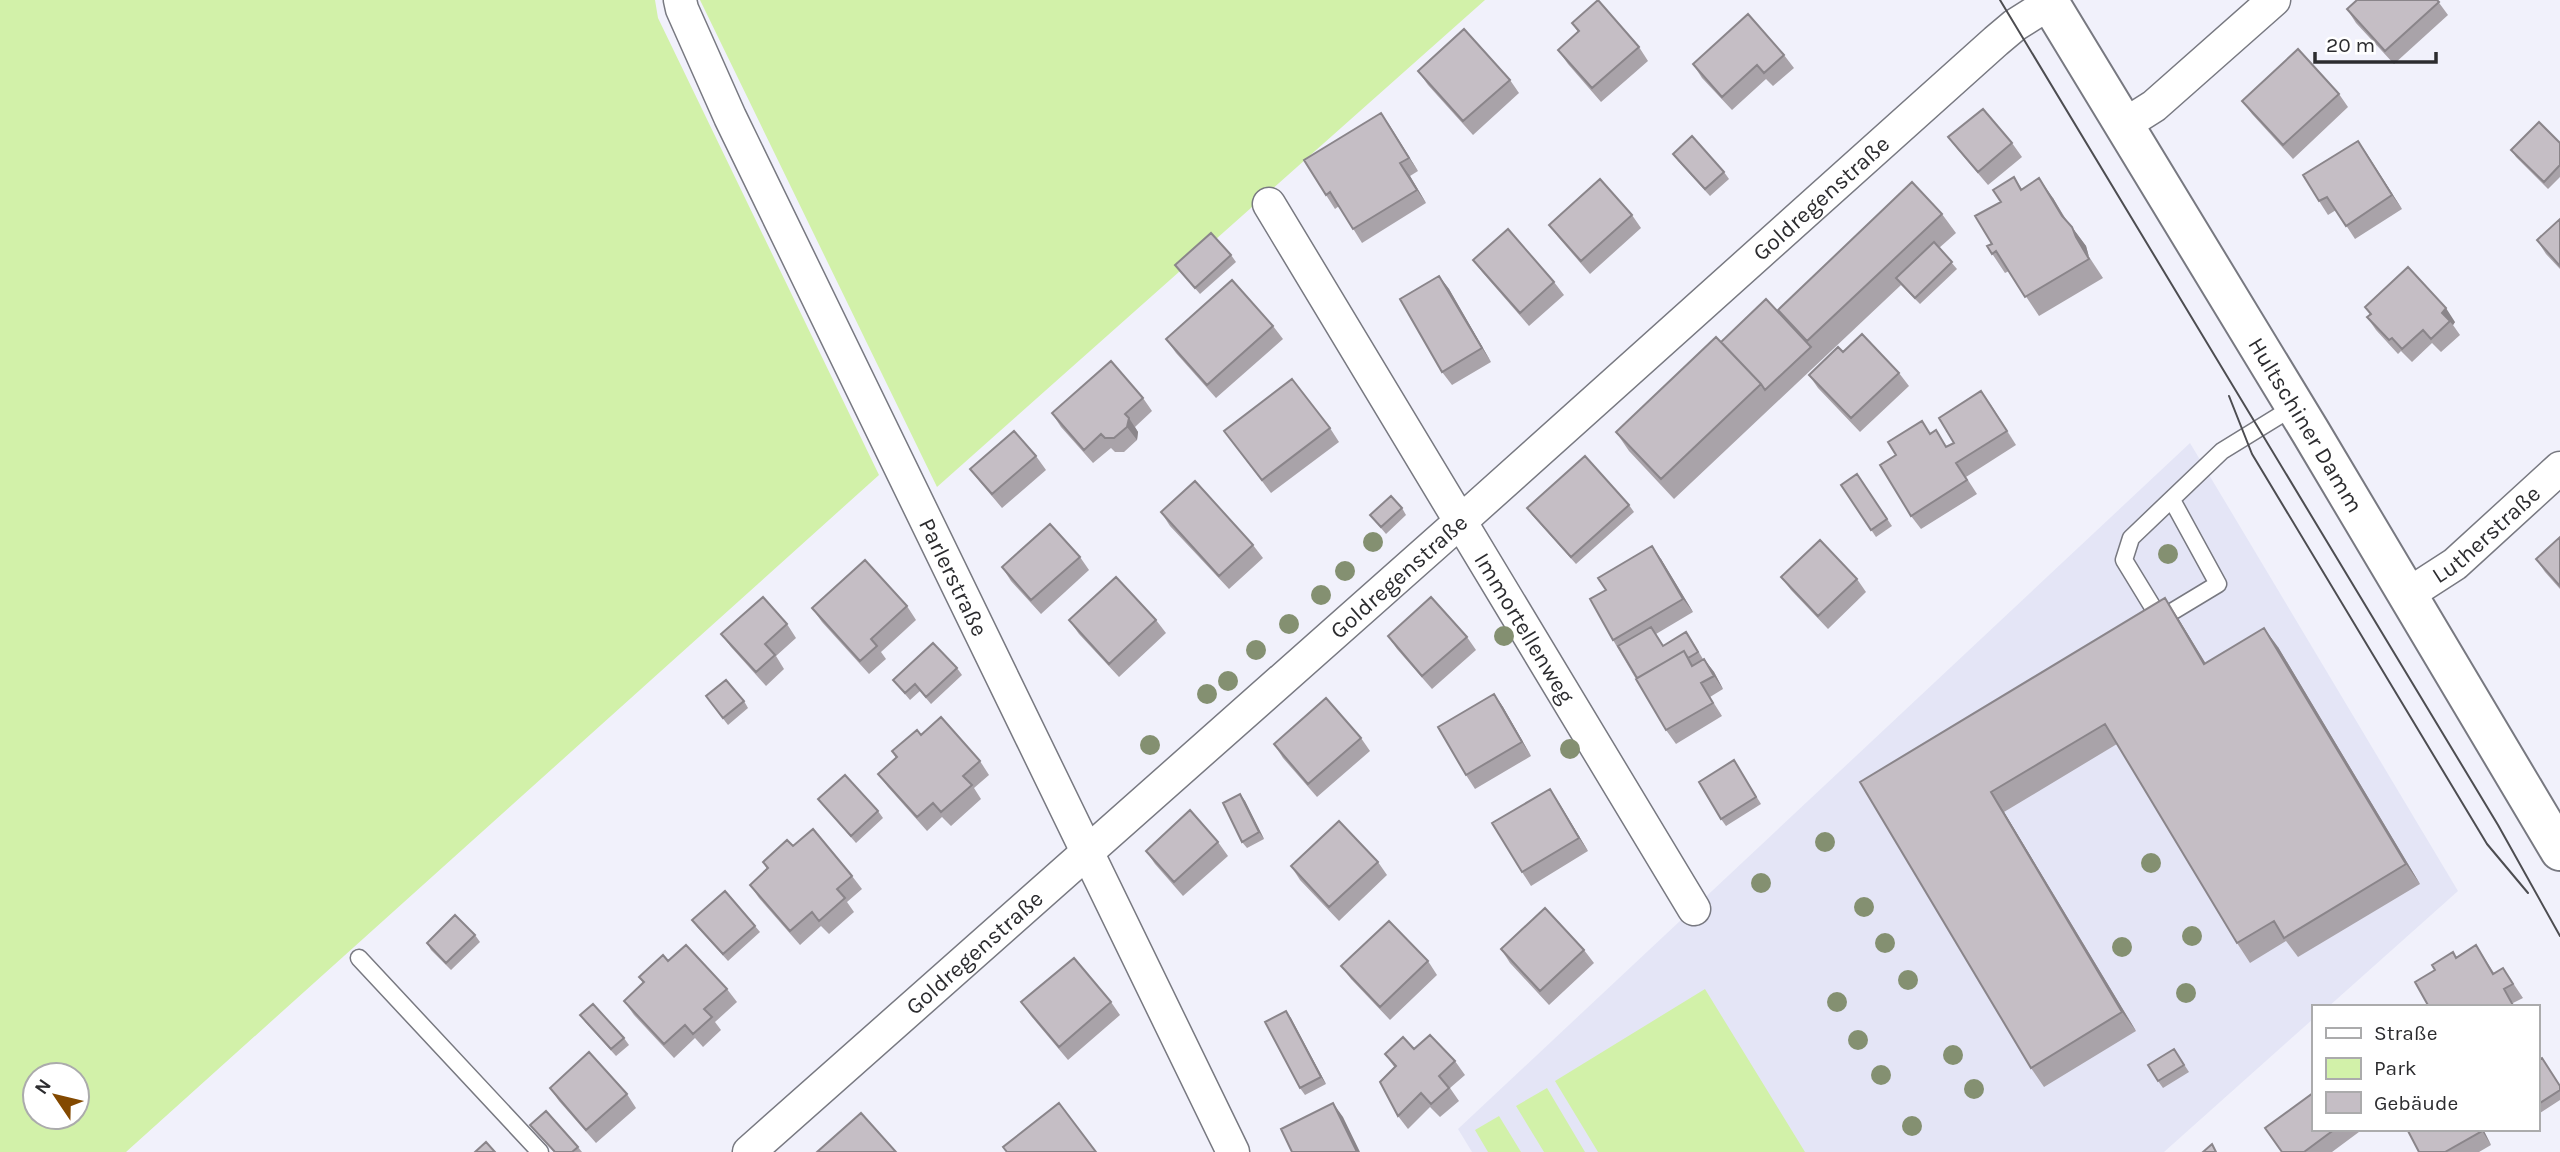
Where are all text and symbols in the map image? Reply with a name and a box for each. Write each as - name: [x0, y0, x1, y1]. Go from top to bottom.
- scale bar: [2315, 21, 2436, 65]
- text: 20 m: [2326, 33, 2375, 57]
- street label: Goldregenstraße: [1748, 130, 1895, 267]
- street label: Hultschiner Damm: [2242, 333, 2368, 518]
- street label: Lutherstraße: [2427, 480, 2546, 589]
- street label: Goldregenstraße: [1325, 509, 1473, 644]
- street label: Parlerstraße: [913, 514, 993, 641]
- street label: Immortellenweg: [1468, 548, 1580, 708]
- street label: Goldregenstraße: [901, 885, 1049, 1021]
- legend: [2312, 1005, 2539, 1131]
- text: Straße: [2374, 1021, 2437, 1045]
- text: Park: [2374, 1056, 2417, 1080]
- north arrow: [21, 1061, 91, 1131]
- text: N: [30, 1075, 56, 1099]
- text: Gebäude: [2374, 1091, 2458, 1115]

